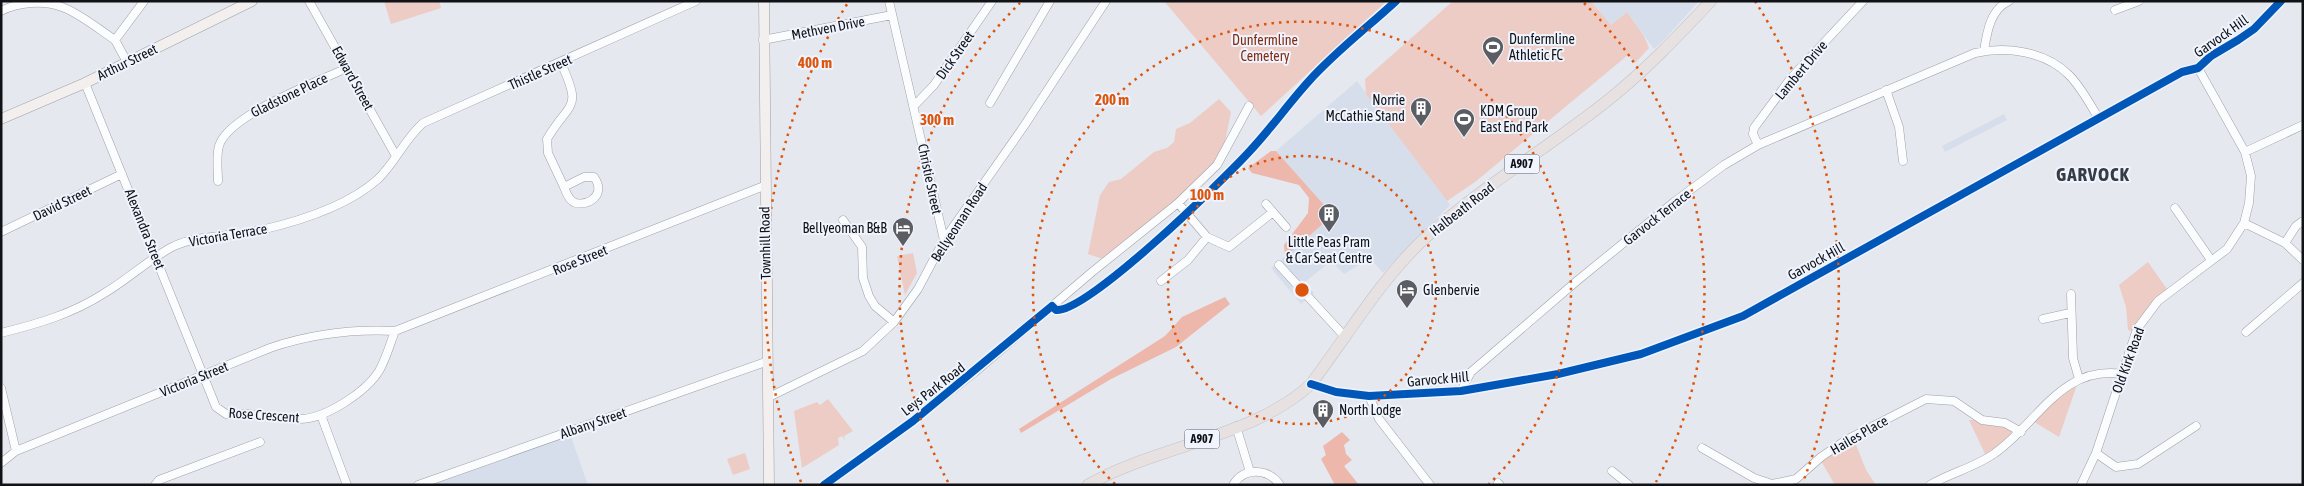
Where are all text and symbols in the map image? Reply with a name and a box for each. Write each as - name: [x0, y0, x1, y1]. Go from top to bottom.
- street label: Garvock Hill: [2191, 11, 2251, 60]
- street label: Methven Drive: [790, 13, 866, 43]
- street label: Dick Street: [933, 28, 977, 82]
- place label: Dunfermline Athletic FC: [1509, 31, 1575, 63]
- park label: Dunfermline Cemetery: [1232, 32, 1298, 64]
- sports icon: Dunfermline Athletic FC: [1481, 35, 1505, 66]
- street label: Lambert Drive: [1772, 37, 1830, 103]
- street label: Arthur Street: [94, 41, 160, 83]
- street label: Edward Street: [329, 43, 377, 113]
- street label: Thistle Street: [506, 51, 574, 93]
- text: 400 m: [797, 54, 832, 71]
- street label: Gladstone Place: [248, 70, 330, 120]
- text: 200 m: [1095, 91, 1129, 108]
- place label: Norrie McCathie Stand: [1325, 92, 1405, 124]
- building icon: Norrie McCathie Stand: [1409, 96, 1433, 127]
- place label: KDM Group East End Park: [1480, 103, 1548, 135]
- sports icon: KDM Group East End Park: [1452, 107, 1476, 138]
- text: 300 m: [920, 111, 954, 128]
- street label: Christie Street: [915, 142, 945, 216]
- road number: A907: [1504, 154, 1540, 173]
- district label: GARVOCK: [2056, 163, 2130, 185]
- street label: Halbeath Road: [1427, 179, 1497, 239]
- street label: Bellyeoman Road: [928, 180, 990, 264]
- street label: David Street: [30, 182, 94, 224]
- street label: Alexandra Street: [122, 186, 168, 272]
- text: 100 m: [1190, 186, 1224, 203]
- street label: Garvock Terrace: [1620, 186, 1694, 248]
- building icon: Little Peas Pram & Car Seat Centre: [1317, 202, 1341, 233]
- street label: Townhill Road: [756, 206, 774, 280]
- hotel icon: Bellyeoman B&B: [891, 216, 915, 247]
- street label: Victoria Terrace: [188, 220, 268, 250]
- place label: Bellyeoman B&B: [802, 220, 887, 236]
- place label: Little Peas Pram & Car Seat Centre: [1286, 234, 1372, 266]
- street label: Garvock Hill: [1785, 239, 1847, 283]
- street label: Rose Street: [550, 242, 610, 278]
- hotel icon: Glenbervie: [1395, 278, 1419, 309]
- centre of rings: [1293, 281, 1311, 299]
- place label: Glenbervie: [1423, 282, 1480, 298]
- street label: Old Kirk Road: [2109, 325, 2147, 395]
- street label: Victoria Street: [158, 358, 230, 400]
- street label: Leys Park Road: [898, 359, 968, 419]
- street label: Garvock Hill: [1406, 368, 1470, 390]
- building icon: North Lodge: [1311, 398, 1335, 429]
- place label: North Lodge: [1339, 402, 1401, 418]
- street label: Albany Street: [558, 404, 628, 442]
- street label: Rose Crescent: [228, 405, 300, 425]
- street label: Hailes Place: [1828, 412, 1890, 458]
- road number: A907: [1184, 429, 1220, 448]

